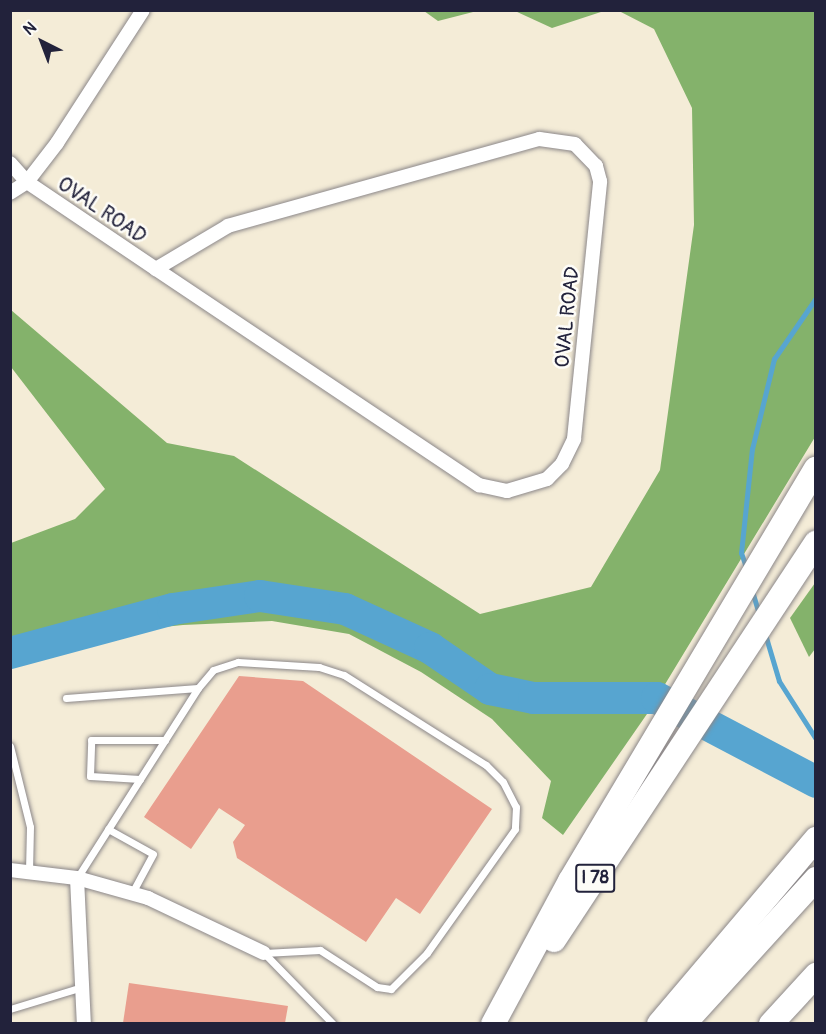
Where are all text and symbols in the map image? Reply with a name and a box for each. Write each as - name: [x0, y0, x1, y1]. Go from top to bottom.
- north arrow: [12, 12, 72, 72]
- text: N: [19, 18, 41, 40]
- street label: OVAL ROAD: [53, 172, 151, 248]
- street label: OVAL ROAD: [550, 265, 584, 369]
- road number: I 78: [574, 863, 616, 893]

